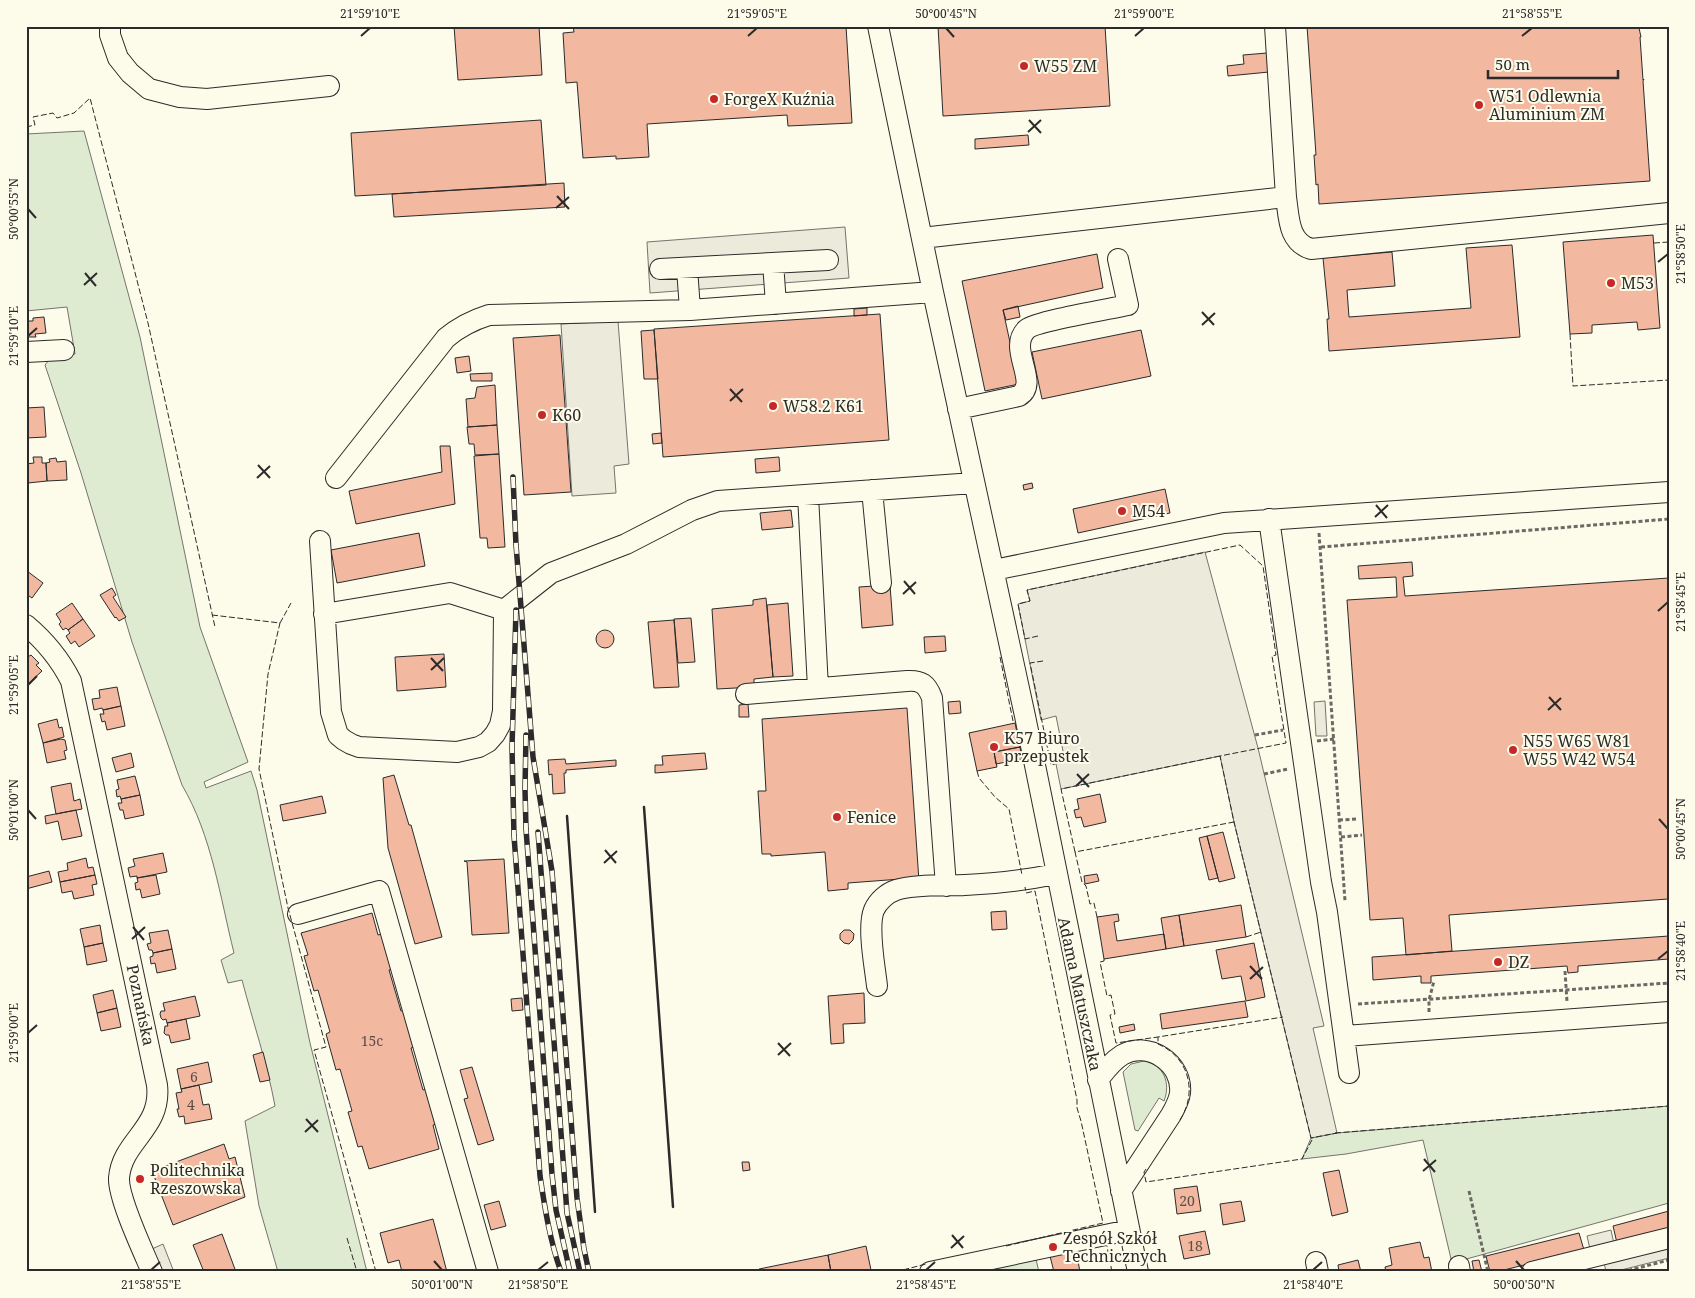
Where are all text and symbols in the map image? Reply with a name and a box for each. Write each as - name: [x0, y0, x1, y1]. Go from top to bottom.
- text: 21°59'10"E: [340, 5, 400, 22]
- text: 21°59'05"E: [727, 5, 787, 22]
- text: 50°00'45"N: [915, 5, 977, 22]
- text: 21°59'00"E: [1114, 5, 1174, 22]
- text: 21°58'55"E: [1502, 5, 1562, 22]
- scale bar: [1488, 48, 1618, 80]
- text: 50 m: [1495, 54, 1530, 74]
- place label: W55 ZM: [1034, 55, 1097, 77]
- marker: W55 ZM: [1018, 60, 1030, 72]
- place label: W51 Odlewnia Aluminium ZM: [1489, 85, 1605, 125]
- place label: ForgeX Kuźnia: [724, 88, 835, 110]
- marker: ForgeX Kuźnia: [708, 93, 720, 105]
- marker: W51 Odlewnia Aluminium ZM: [1473, 99, 1485, 111]
- text: 50°00'55"N: [5, 178, 22, 240]
- text: 21°58'50"E: [1672, 224, 1689, 284]
- place label: M53: [1621, 272, 1654, 294]
- marker: M53: [1605, 277, 1617, 289]
- text: 21°59'10"E: [5, 306, 22, 366]
- place label: W58.2 K61: [783, 395, 864, 417]
- marker: W58.2 K61: [767, 400, 779, 412]
- place label: K60: [552, 404, 581, 426]
- marker: K60: [536, 409, 548, 421]
- place label: M54: [1132, 500, 1165, 522]
- marker: M54: [1116, 505, 1128, 517]
- text: 21°58'45"E: [1672, 572, 1689, 632]
- text: 21°59'05"E: [5, 655, 22, 715]
- place label: K57 Biuro przepustek: [1004, 727, 1089, 767]
- place label: N55 W65 W81 W55 W42 W54: [1523, 730, 1635, 770]
- marker: K57 Biuro przepustek: [988, 741, 1000, 753]
- marker: N55 W65 W81 W55 W42 W54: [1507, 744, 1519, 756]
- text: 50°01'00"N: [5, 779, 22, 841]
- text: 50°00'45"N: [1672, 798, 1689, 860]
- place label: Fenice: [847, 806, 896, 828]
- marker: Fenice: [831, 811, 843, 823]
- street label: Adama Matuszczaka: [1053, 915, 1107, 1073]
- text: 21°58'40"E: [1672, 921, 1689, 981]
- place label: DZ: [1508, 951, 1529, 973]
- marker: DZ: [1492, 956, 1504, 968]
- street label: Poznańska: [122, 962, 160, 1048]
- text: 21°59'00"E: [5, 1003, 22, 1063]
- house number: 15c: [361, 1031, 383, 1050]
- house number: 6: [190, 1067, 198, 1086]
- house number: 4: [187, 1095, 195, 1114]
- place label: Politechnika Rzeszowska: [150, 1159, 245, 1199]
- marker: Politechnika Rzeszowska: [134, 1173, 146, 1185]
- house number: 20: [1179, 1191, 1195, 1210]
- place label: Zespół Szkół Technicznych: [1063, 1227, 1167, 1267]
- house number: 18: [1187, 1236, 1203, 1255]
- marker: Zespół Szkół Technicznych: [1047, 1241, 1059, 1253]
- text: 21°58'55"E: [121, 1276, 181, 1293]
- text: 50°01'00"N: [411, 1276, 473, 1293]
- text: 21°58'50"E: [508, 1276, 568, 1293]
- text: 21°58'45"E: [896, 1276, 956, 1293]
- text: 21°58'40"E: [1283, 1276, 1343, 1293]
- text: 50°00'50"N: [1493, 1276, 1555, 1293]

